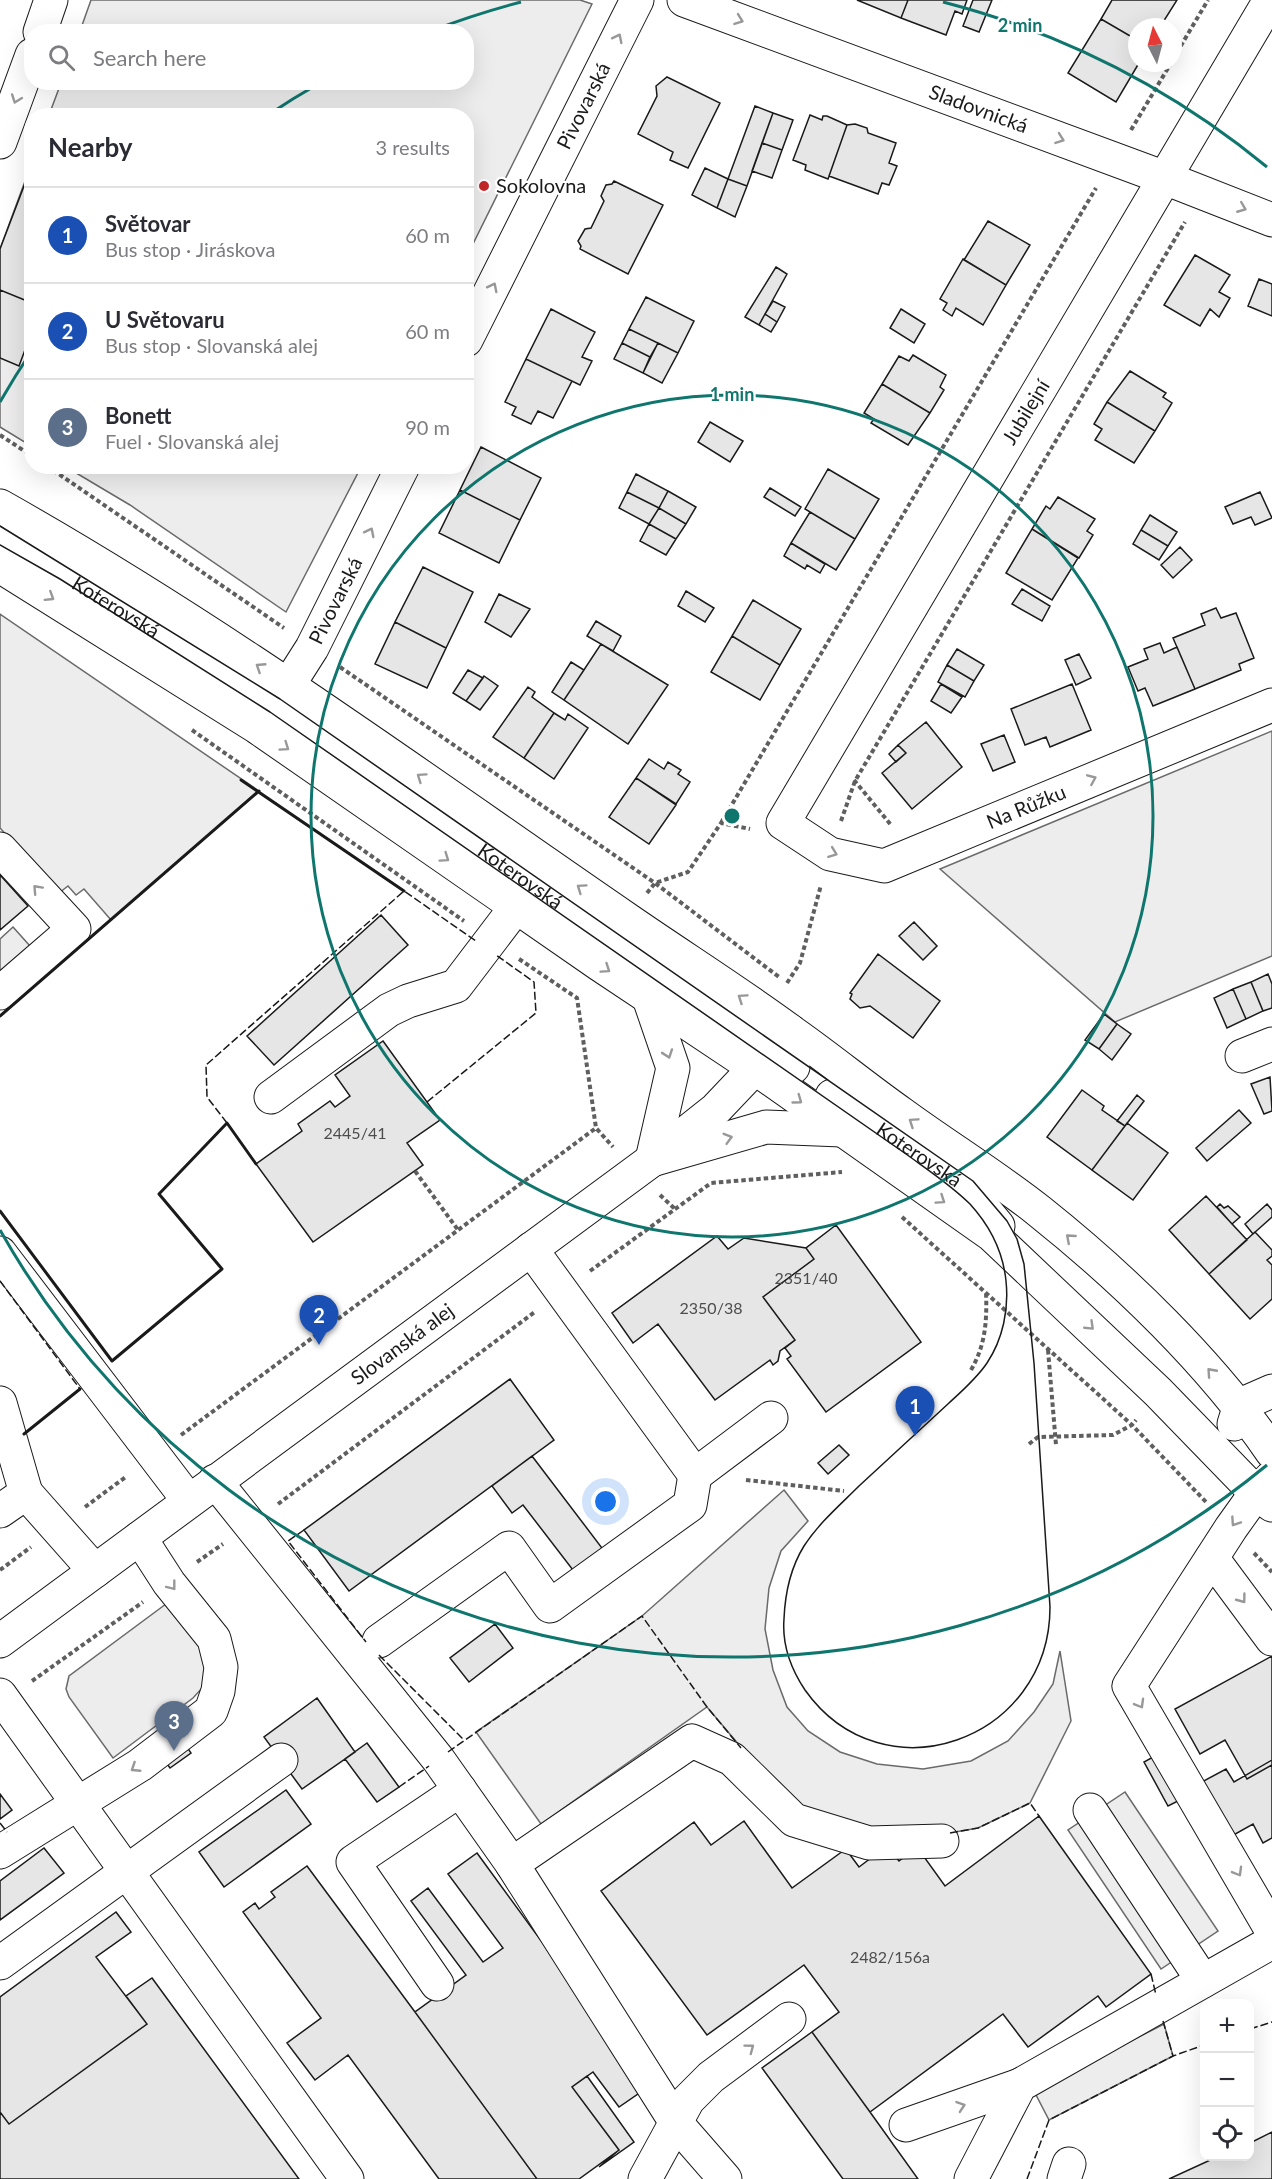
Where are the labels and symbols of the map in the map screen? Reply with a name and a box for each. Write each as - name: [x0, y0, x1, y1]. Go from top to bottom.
- one-way arrow: [733, 13, 744, 26]
- text: 2 min: [998, 14, 1042, 36]
- north arrow: [1128, 18, 1182, 72]
- one-way arrow: [611, 34, 622, 44]
- street label: Pivovarská: [551, 58, 615, 153]
- street label: Sladovnická: [926, 79, 1032, 137]
- one-way arrow: [10, 93, 23, 103]
- one-way arrow: [1054, 132, 1065, 144]
- place label: Sokolovna: [496, 173, 586, 197]
- marker: Sokolovna: [477, 179, 491, 193]
- one-way arrow: [1236, 201, 1247, 213]
- one-way arrow: [485, 283, 497, 294]
- street label: Jubilejní: [996, 374, 1054, 448]
- text: 1 min: [710, 383, 754, 405]
- one-way arrow: [363, 527, 374, 538]
- street label: Pivovarská: [303, 553, 366, 648]
- street label: Koterovská: [68, 570, 165, 642]
- one-way arrow: [43, 590, 54, 601]
- one-way arrow: [255, 663, 266, 674]
- one-way arrow: [278, 740, 289, 751]
- one-way arrow: [416, 773, 427, 784]
- one-way arrow: [1086, 774, 1097, 786]
- street label: Na Růžku: [983, 779, 1069, 833]
- centre of rings: [722, 806, 742, 826]
- street label: Koterovská: [474, 838, 568, 914]
- one-way arrow: [827, 846, 837, 859]
- one-way arrow: [439, 851, 450, 862]
- one-way arrow: [577, 884, 588, 895]
- one-way arrow: [33, 885, 44, 896]
- one-way arrow: [599, 962, 610, 973]
- one-way arrow: [738, 994, 749, 1005]
- one-way arrow: [661, 1048, 673, 1059]
- one-way arrow: [792, 1092, 803, 1103]
- street label: Koterovská: [872, 1116, 967, 1191]
- one-way arrow: [909, 1118, 920, 1129]
- house number: 2445/41: [324, 1123, 386, 1142]
- one-way arrow: [722, 1133, 733, 1145]
- one-way arrow: [935, 1193, 946, 1204]
- one-way arrow: [1066, 1234, 1076, 1245]
- house number: 2351/40: [775, 1268, 837, 1287]
- pin: 2: [300, 1296, 338, 1345]
- street label: Slovanská alej: [346, 1298, 458, 1389]
- house number: 2350/38: [680, 1298, 742, 1317]
- one-way arrow: [1083, 1319, 1093, 1330]
- one-way arrow: [1207, 1368, 1218, 1379]
- pin: 1: [896, 1386, 934, 1436]
- your location: [591, 1487, 620, 1516]
- one-way arrow: [1232, 1516, 1243, 1527]
- one-way arrow: [165, 1580, 176, 1591]
- one-way arrow: [1235, 1592, 1246, 1603]
- one-way arrow: [1132, 1698, 1144, 1708]
- pin: 3: [154, 1702, 194, 1751]
- one-way arrow: [130, 1761, 141, 1772]
- one-way arrow: [1231, 1866, 1242, 1877]
- house number: 2482/156a: [850, 1947, 930, 1966]
- one-way arrow: [743, 2044, 754, 2055]
- one-way arrow: [955, 2100, 966, 2113]

